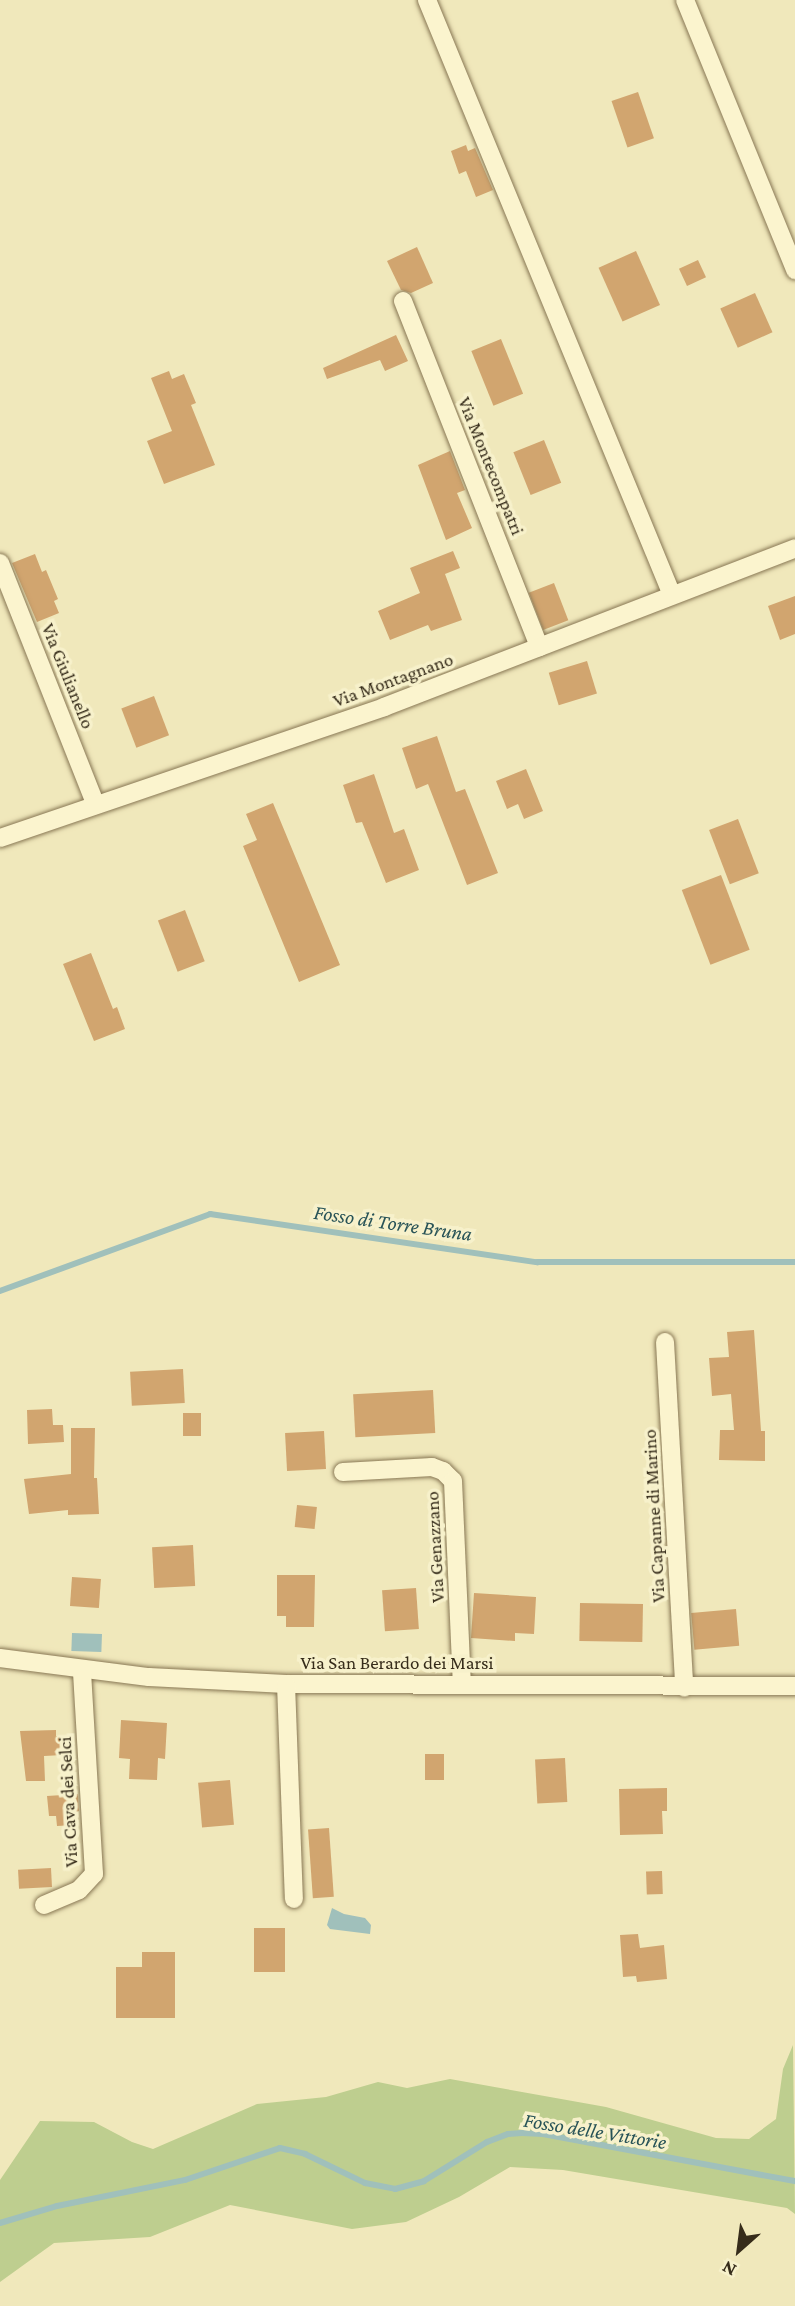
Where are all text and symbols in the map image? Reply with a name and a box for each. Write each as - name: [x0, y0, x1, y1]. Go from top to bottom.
- street label: Via Montecompatri: [453, 394, 529, 538]
- street label: Via Giulianello: [37, 620, 99, 732]
- street label: Via Montagnano: [330, 648, 456, 712]
- water label: Fosso di Torre Bruna: [312, 1199, 474, 1247]
- street label: Via Capanne di Marino: [638, 1429, 670, 1603]
- street label: Via Genazzano: [421, 1491, 449, 1603]
- street label: Via San Berardo dei Marsi: [300, 1652, 494, 1674]
- street label: Via Cava dei Selci: [53, 1736, 83, 1868]
- water label: Fosso delle Vittorie: [522, 2107, 668, 2155]
- north arrow: [704, 2215, 774, 2285]
- text: N: [718, 2257, 740, 2281]

